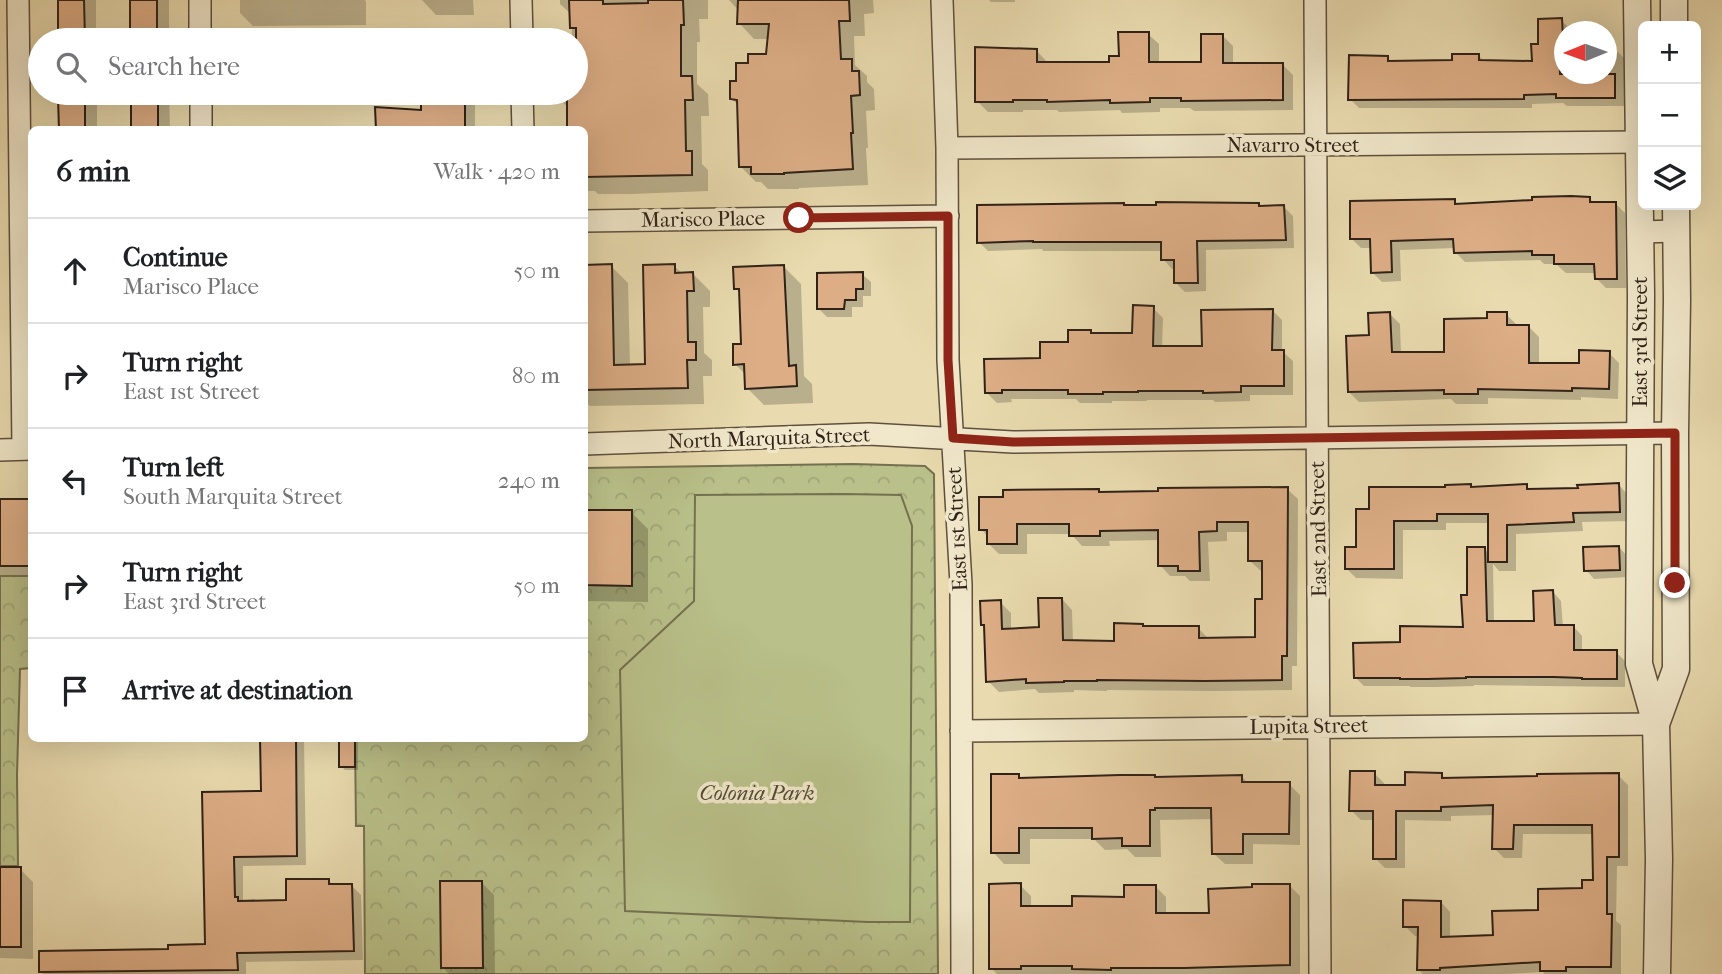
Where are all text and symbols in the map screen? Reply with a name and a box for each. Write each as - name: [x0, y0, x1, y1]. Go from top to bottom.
- north arrow: [1554, 21, 1617, 84]
- map controls: [1638, 21, 1701, 210]
- button: +: [1638, 21, 1701, 84]
- search box: [28, 28, 588, 105]
- icon: search: [52, 48, 90, 86]
- text: Search here: [108, 51, 240, 82]
- button: −: [1638, 84, 1701, 147]
- street label: Navarro Street: [1226, 133, 1360, 157]
- button: layers: [1638, 147, 1701, 210]
- text: 6 min: [56, 154, 130, 189]
- text: Walk · 420 m: [433, 158, 560, 185]
- route start: [783, 202, 814, 233]
- street label: Marisco Place: [641, 206, 765, 232]
- text: Continue: [123, 242, 228, 273]
- icon: ahead: [56, 252, 94, 290]
- text: 50 m: [513, 257, 560, 284]
- text: Marisco Place: [123, 273, 259, 300]
- street label: East 3rd Street: [1628, 276, 1652, 407]
- text: Turn right: [123, 347, 243, 378]
- icon: right: [56, 357, 94, 395]
- text: 80 m: [512, 362, 560, 389]
- text: East 1st Street: [123, 378, 260, 405]
- street label: North Marquita Street: [667, 422, 871, 454]
- text: Turn left: [123, 452, 224, 483]
- street label: East 2nd Street: [1305, 460, 1331, 597]
- icon: left: [56, 462, 94, 500]
- street label: East 1st Street: [942, 465, 972, 592]
- text: 240 m: [498, 467, 560, 494]
- text: South Marquita Street: [123, 483, 343, 510]
- text: Turn right: [123, 557, 243, 588]
- icon: right: [56, 567, 94, 605]
- route end: [1659, 567, 1690, 598]
- text: 50 m: [513, 572, 560, 599]
- text: East 3rd Street: [123, 588, 266, 615]
- icon: arrive: [56, 672, 94, 710]
- text: Arrive at destination: [123, 675, 353, 706]
- street label: Lupita Street: [1249, 713, 1369, 739]
- park label: Colonia Park: [699, 781, 815, 805]

